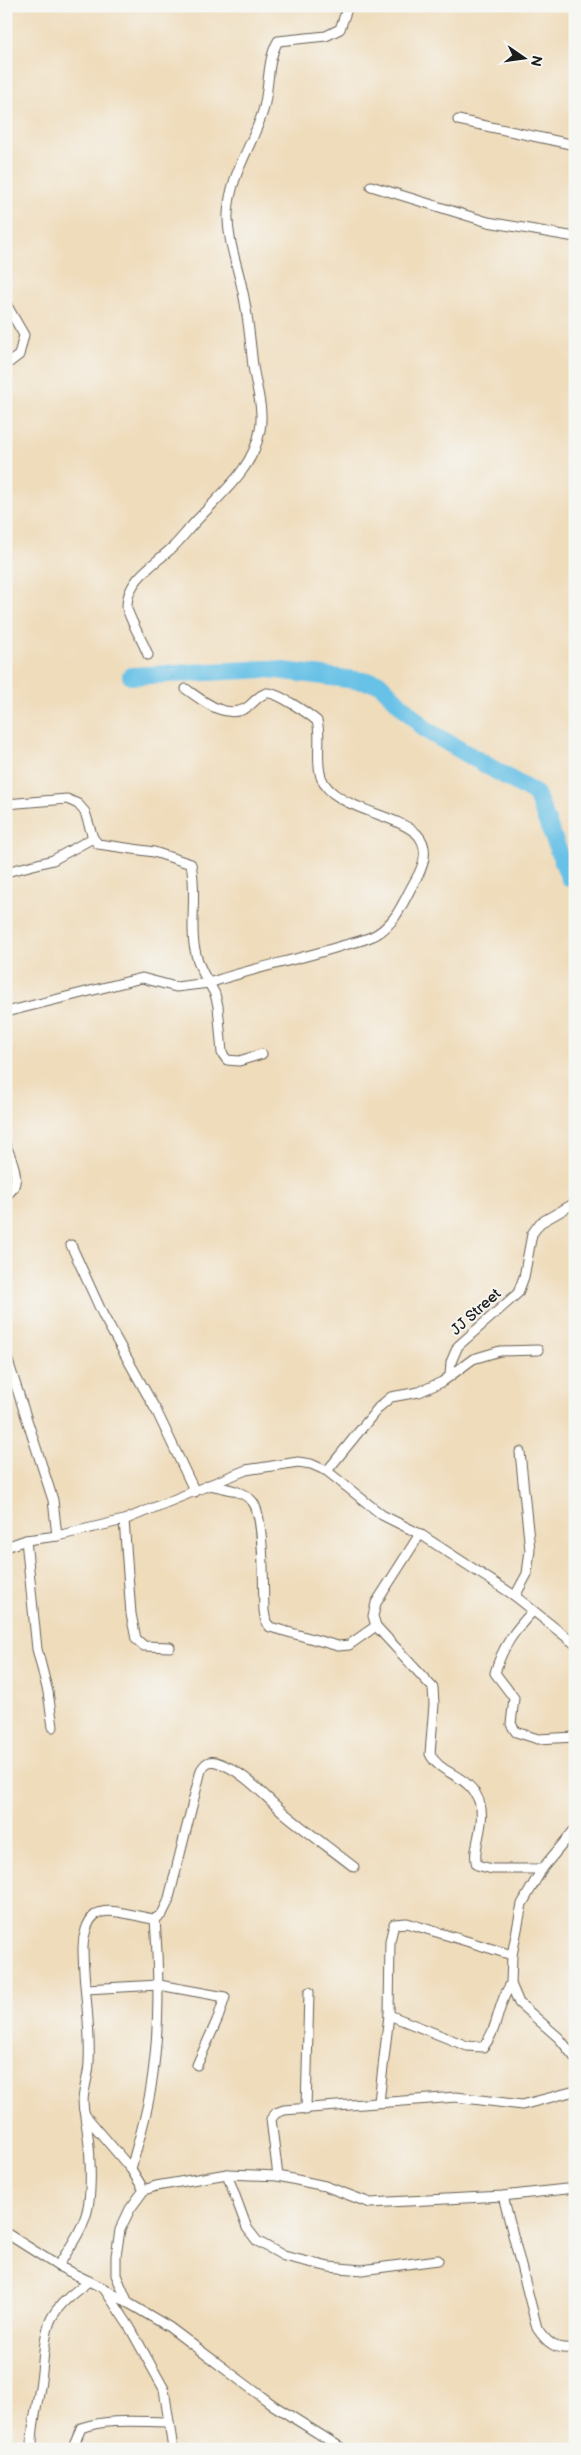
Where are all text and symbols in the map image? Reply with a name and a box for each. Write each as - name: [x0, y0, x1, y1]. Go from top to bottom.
- north arrow: [498, 32, 548, 82]
- text: N: [527, 54, 546, 68]
- street label: JJ Street: [447, 1284, 505, 1340]

